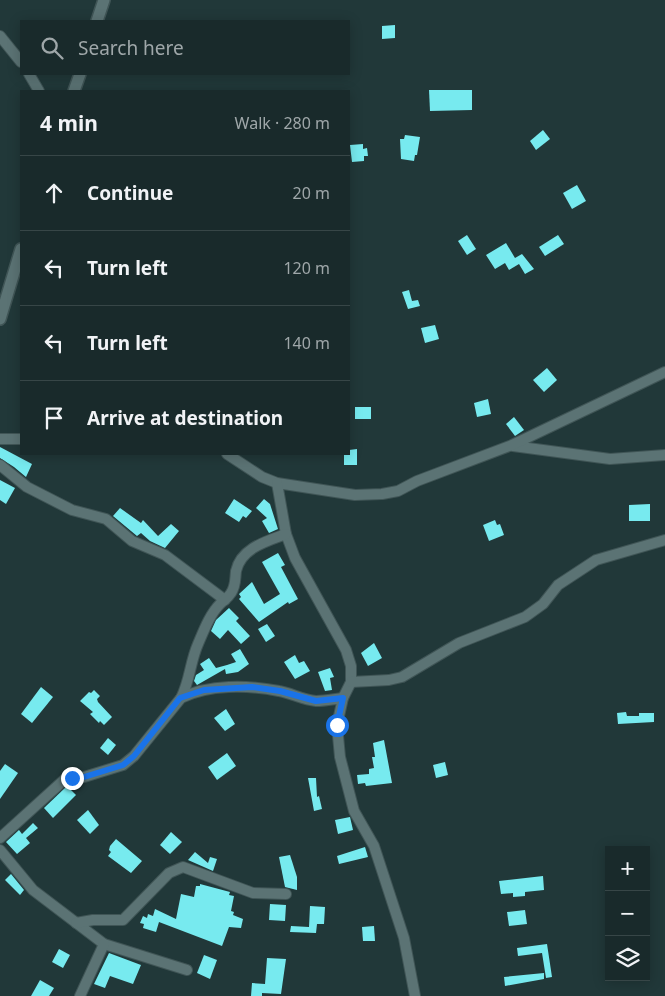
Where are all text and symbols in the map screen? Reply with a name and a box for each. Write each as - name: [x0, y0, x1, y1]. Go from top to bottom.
- search box: [20, 20, 350, 75]
- icon: search: [38, 34, 66, 62]
- text: Search here: [78, 35, 184, 61]
- text: 4 min: [40, 109, 98, 137]
- text: Walk · 280 m: [235, 112, 330, 134]
- icon: ahead: [40, 179, 68, 207]
- text: Continue: [87, 180, 173, 206]
- text: 20 m: [293, 182, 330, 204]
- icon: left: [40, 254, 68, 282]
- text: Turn left: [87, 255, 168, 281]
- text: 120 m: [283, 257, 330, 279]
- icon: left: [40, 329, 68, 357]
- text: Turn left: [87, 330, 168, 356]
- text: 140 m: [283, 332, 330, 354]
- icon: arrive: [40, 404, 68, 432]
- text: Arrive at destination: [87, 405, 283, 431]
- route start: [326, 714, 349, 737]
- route end: [61, 767, 84, 790]
- map controls: [605, 846, 650, 981]
- button: +: [605, 846, 650, 891]
- button: −: [605, 891, 650, 936]
- button: layers: [605, 936, 650, 981]

